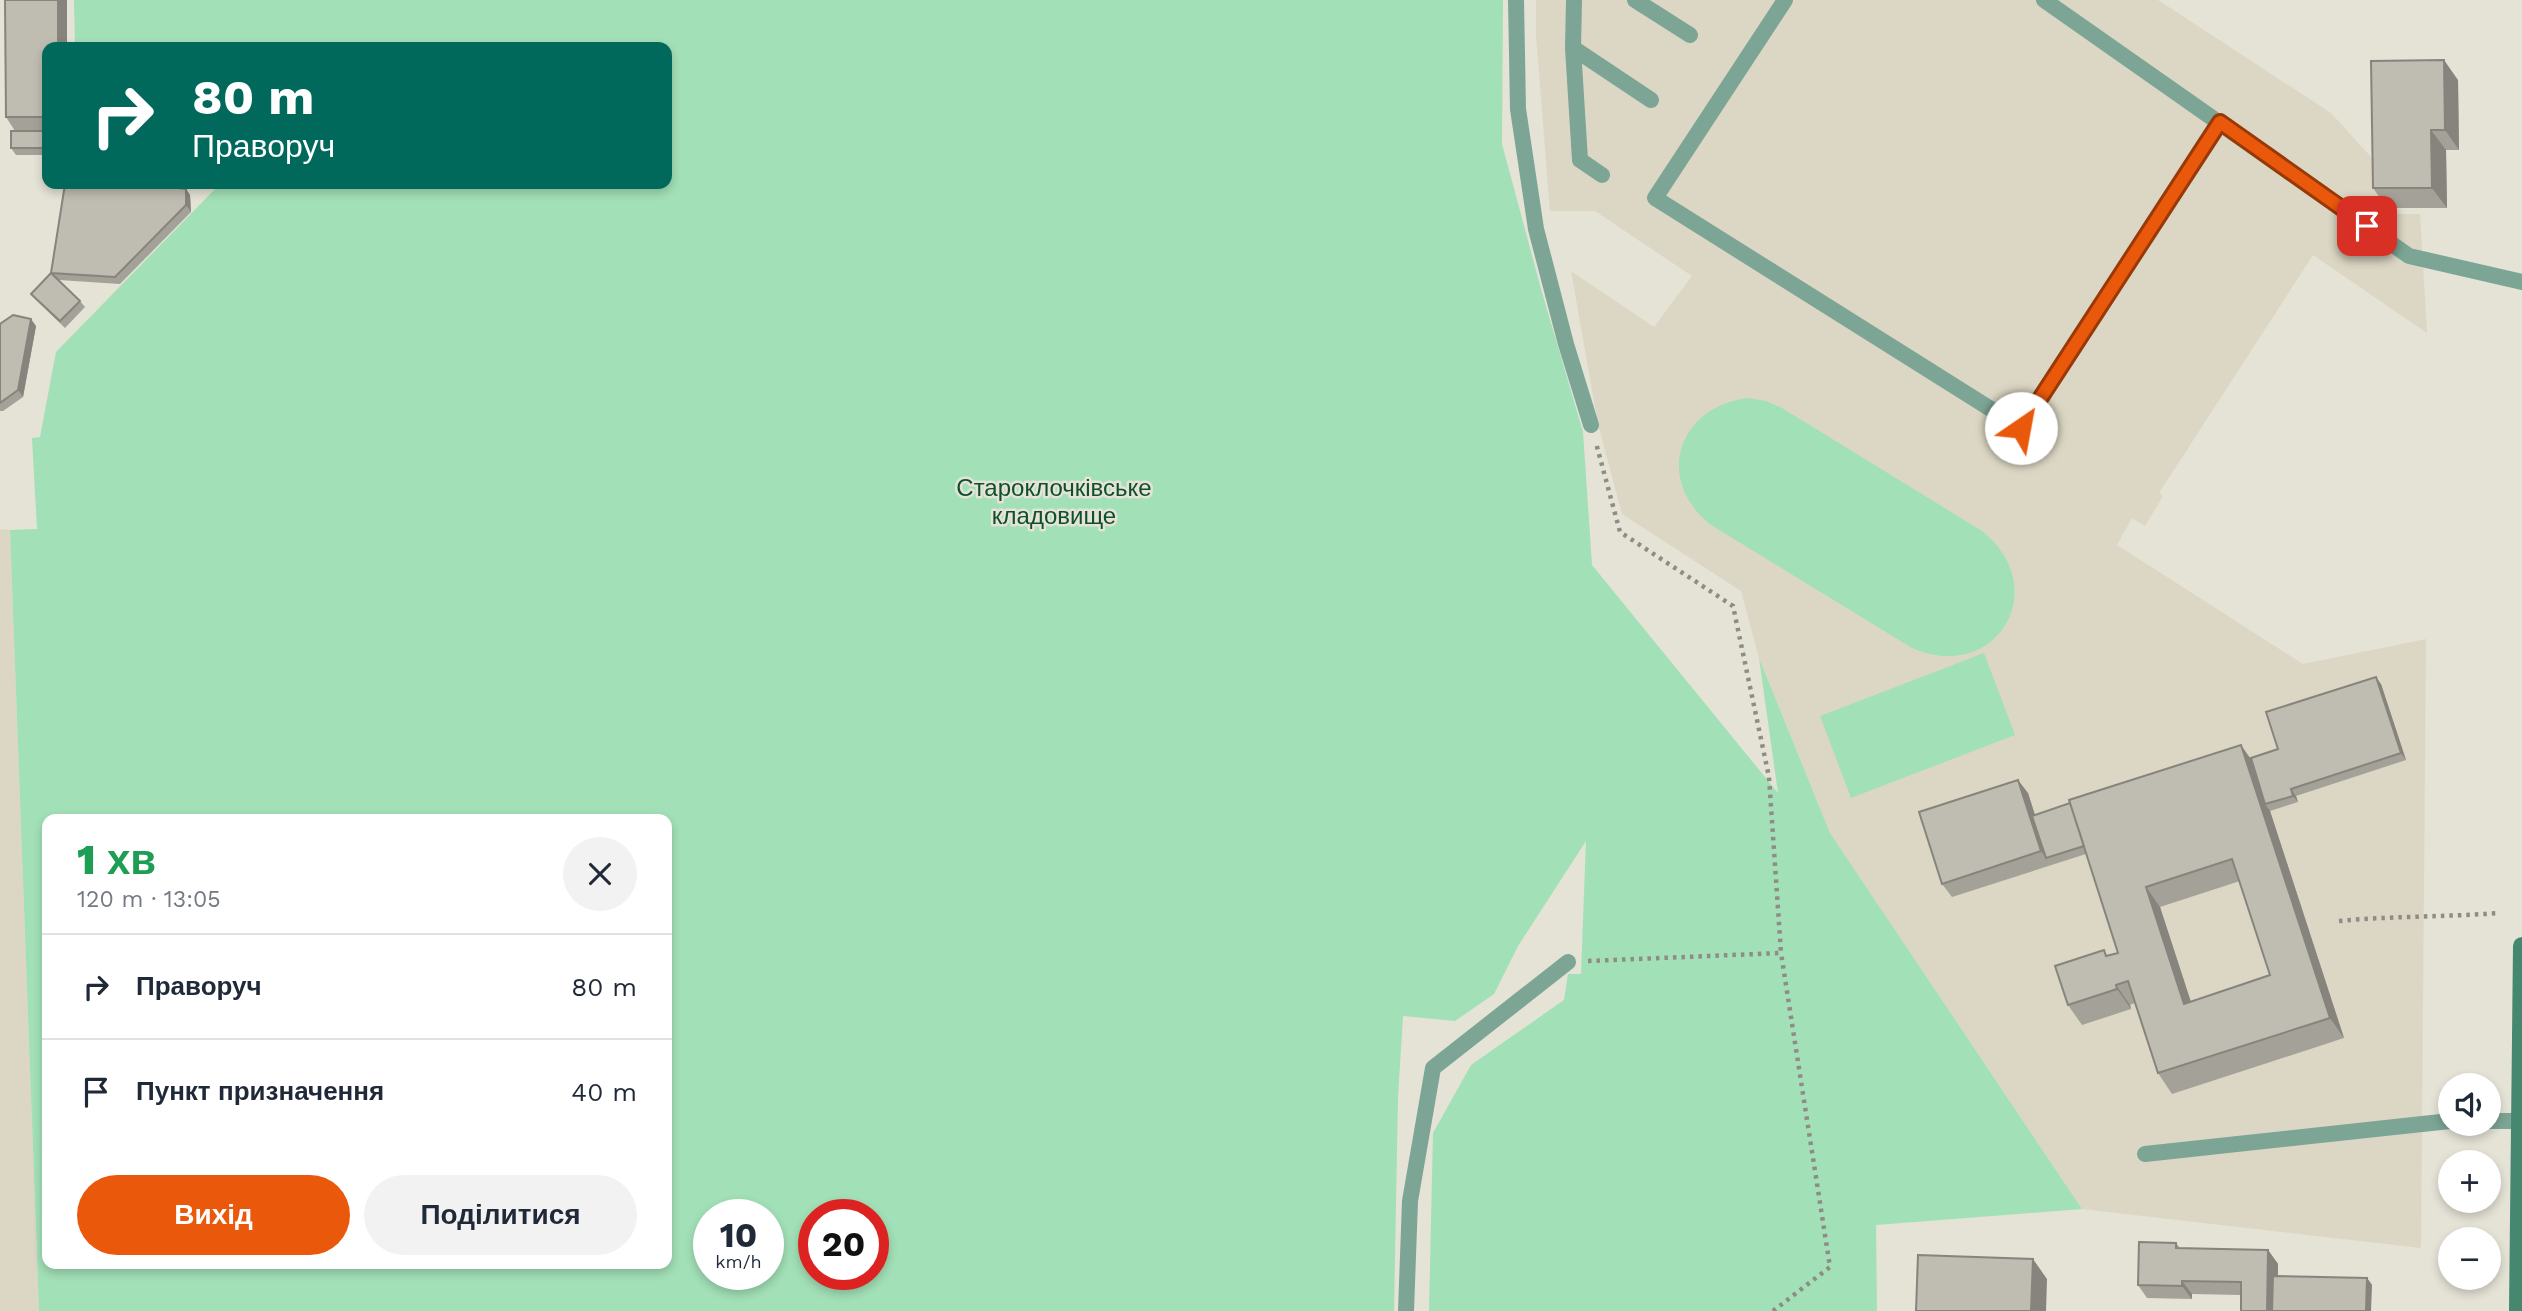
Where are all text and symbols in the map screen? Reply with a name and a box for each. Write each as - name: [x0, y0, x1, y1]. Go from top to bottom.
- text: 80 m: [192, 68, 314, 126]
- icon: right: [77, 70, 168, 161]
- text: Праворуч: [192, 127, 335, 165]
- pin: [2337, 196, 2397, 256]
- icon: arrive: [2348, 207, 2386, 245]
- position arrow: [1984, 391, 2058, 465]
- park label: Староклочківське кладовище: [956, 474, 1152, 530]
- text: 1 хв: [77, 835, 156, 884]
- button: close: [563, 837, 637, 911]
- text: 120 m · 13:05: [77, 886, 221, 913]
- icon: right: [77, 968, 115, 1006]
- text: Праворуч: [136, 971, 262, 1001]
- text: 80 m: [571, 972, 637, 1002]
- icon: arrive: [77, 1073, 115, 1111]
- map controls: [2438, 1073, 2501, 1290]
- button: sound: [2438, 1073, 2501, 1136]
- text: Пункт призначення: [136, 1076, 384, 1106]
- text: 40 m: [571, 1077, 637, 1107]
- button: +: [2438, 1150, 2501, 1213]
- button: Вихід: [77, 1175, 350, 1255]
- button: Поділитися: [364, 1175, 637, 1255]
- speed limit sign: 20: [798, 1199, 889, 1290]
- text: 10: [720, 1214, 757, 1256]
- button: −: [2438, 1227, 2501, 1290]
- text: km/h: [715, 1251, 762, 1272]

